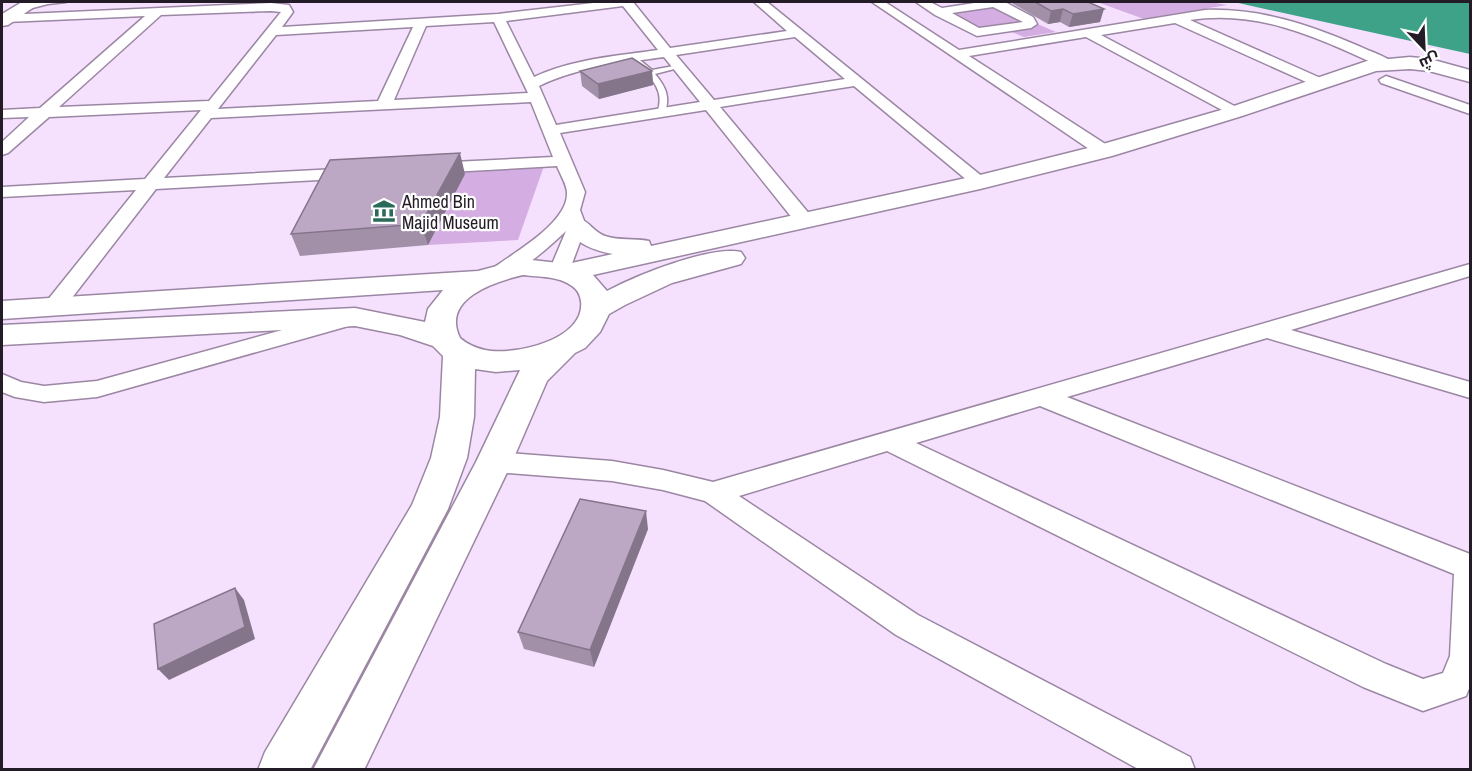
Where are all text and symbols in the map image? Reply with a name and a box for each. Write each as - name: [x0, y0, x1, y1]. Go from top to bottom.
- north arrow: [1394, 18, 1454, 78]
- text: ش: [1416, 48, 1444, 76]
- place label: Ahmed Bin Majid Museum: [401, 189, 499, 235]
- museum icon: Ahmed Bin Majid Museum: [371, 198, 397, 224]

